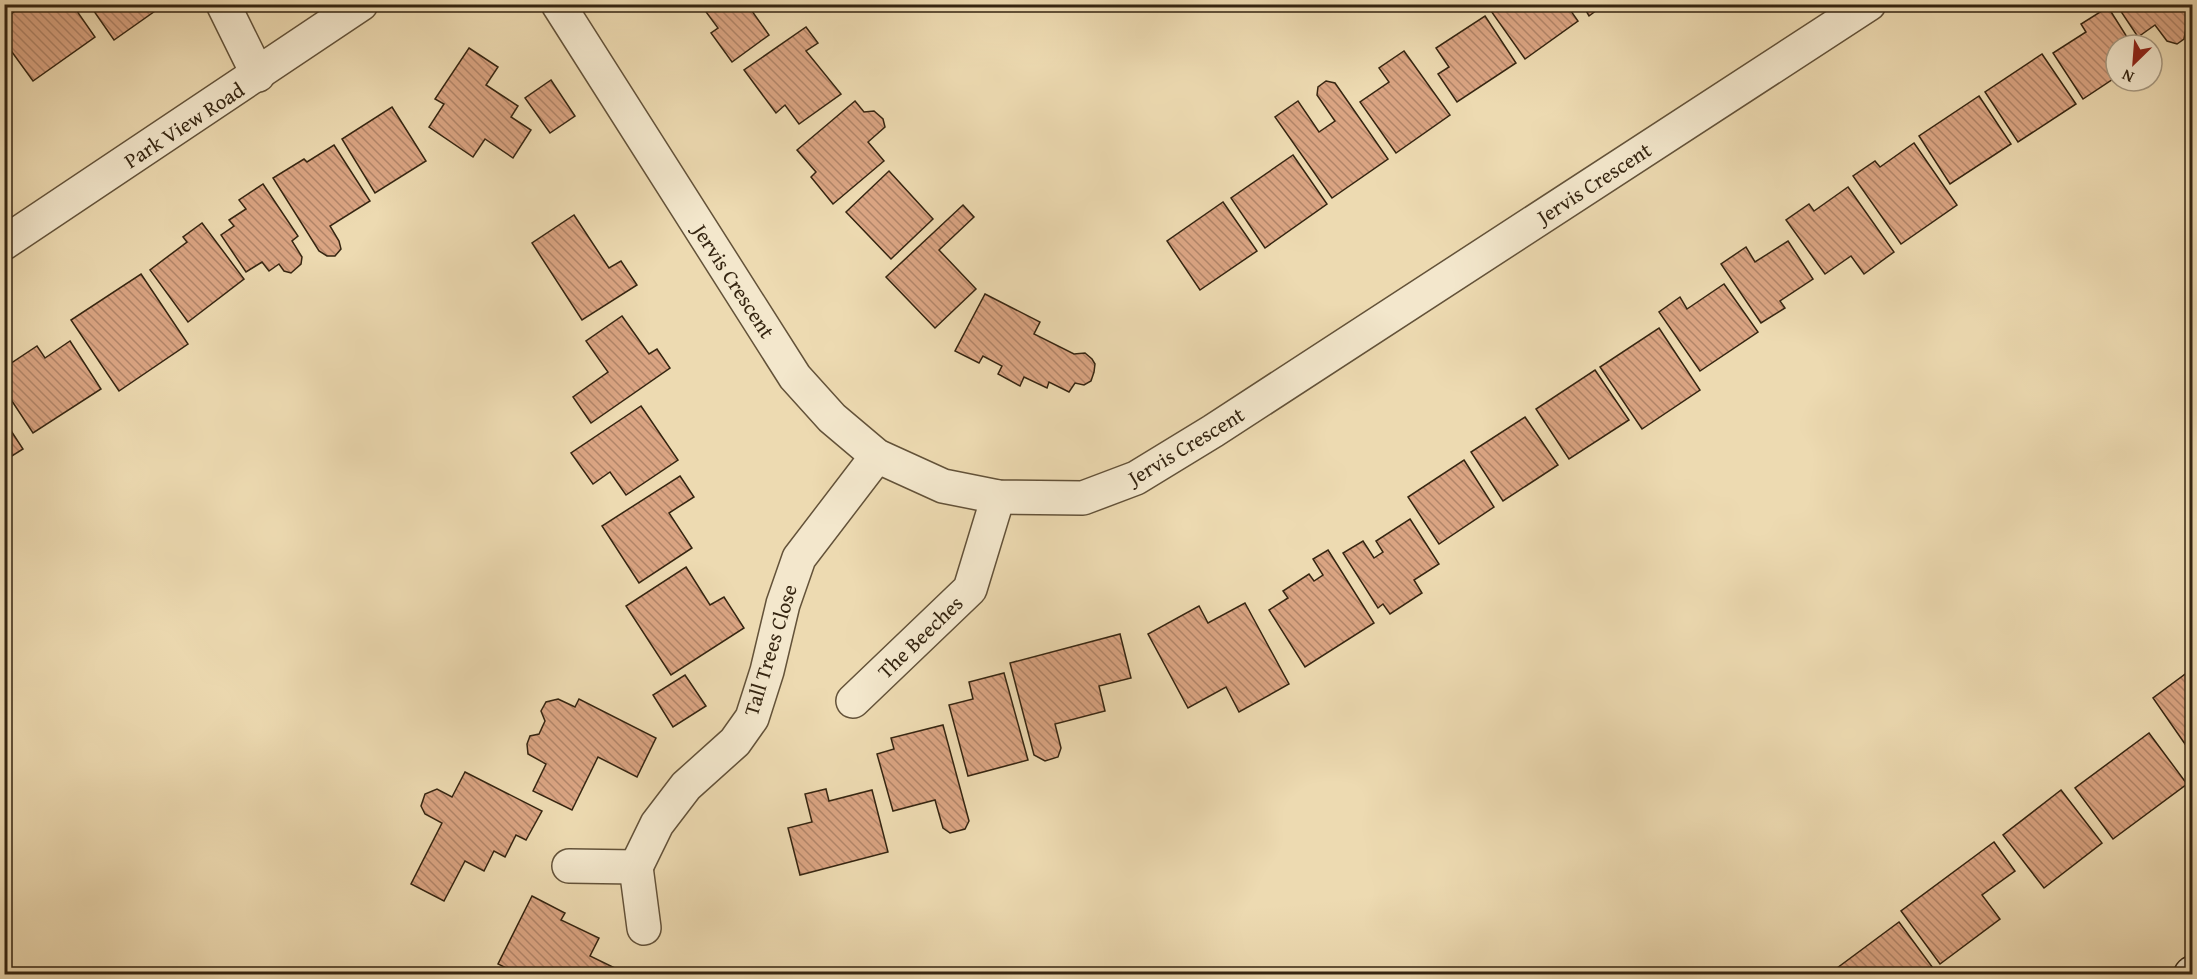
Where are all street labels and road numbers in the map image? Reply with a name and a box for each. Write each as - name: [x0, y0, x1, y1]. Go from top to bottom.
- street label: Park View Road: [118, 74, 251, 176]
- street label: Jervis Crescent: [1528, 134, 1658, 233]
- street label: Jervis Crescent: [684, 215, 783, 345]
- street label: Jervis Crescent: [1119, 399, 1251, 495]
- street label: Tall Trees Close: [735, 580, 805, 720]
- street label: The Beeches: [870, 588, 970, 686]

